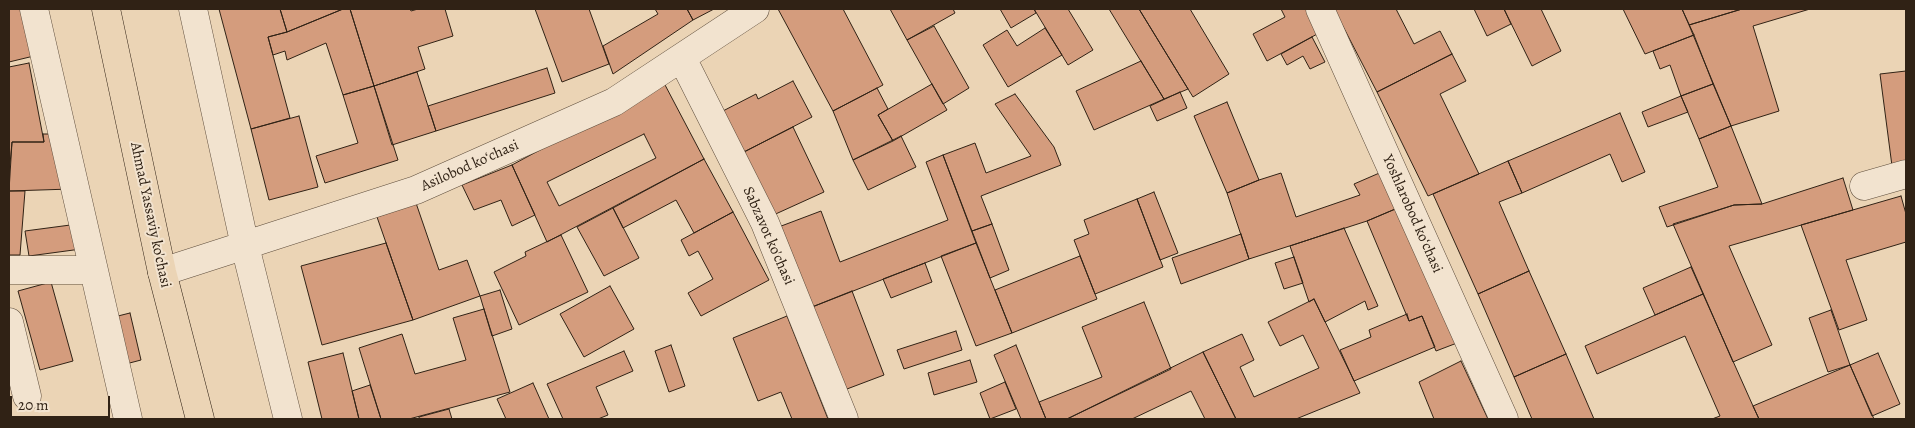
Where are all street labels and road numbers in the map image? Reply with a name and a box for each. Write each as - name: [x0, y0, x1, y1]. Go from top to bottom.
- street label: Asilobod koʻchasi: [418, 136, 522, 196]
- street label: Ahmad Yassaviy ko'chasi: [126, 141, 174, 289]
- street label: Yoshlarobod koʻchasi: [1378, 152, 1446, 276]
- street label: Sabzavot ko'chasi: [738, 184, 798, 288]

